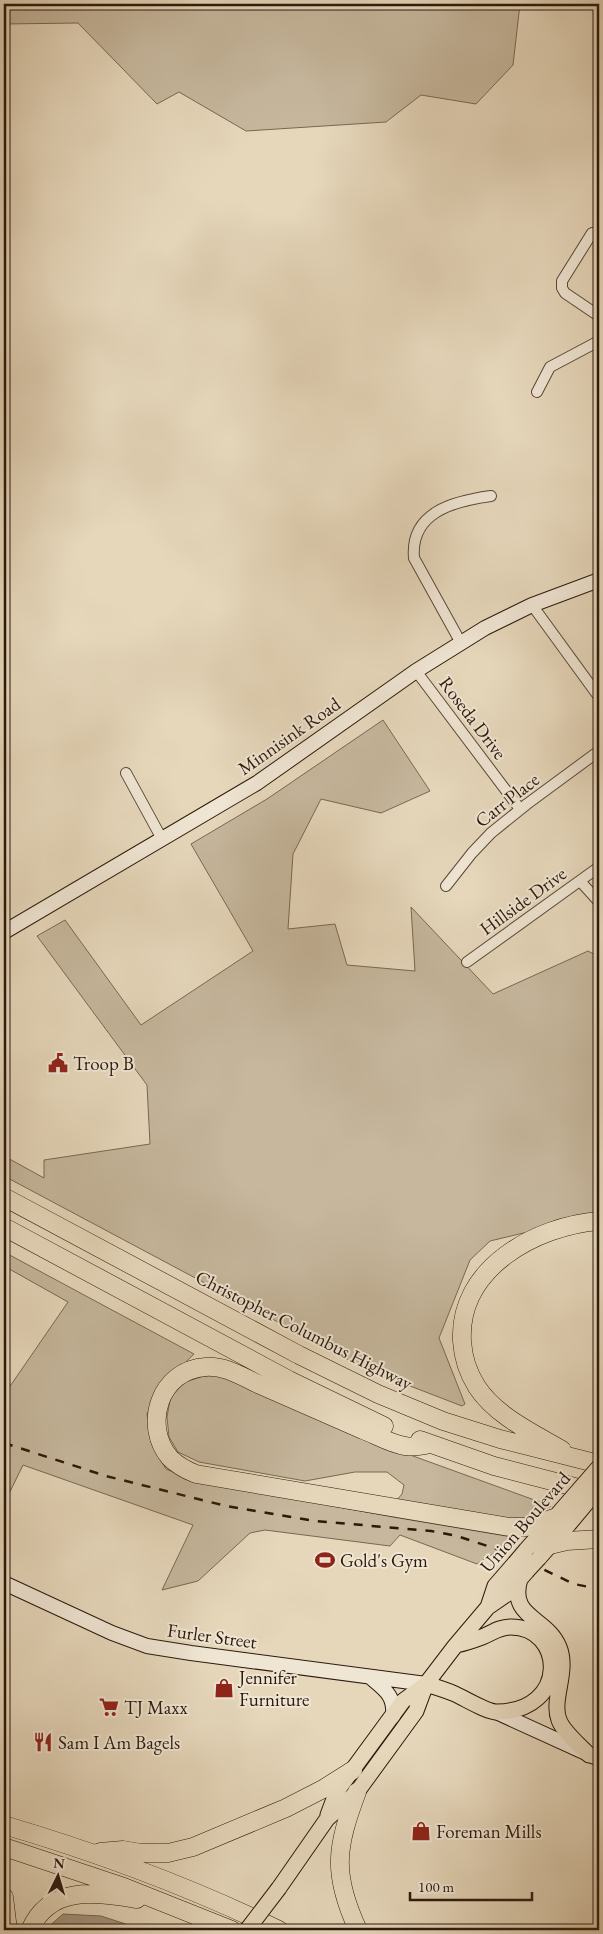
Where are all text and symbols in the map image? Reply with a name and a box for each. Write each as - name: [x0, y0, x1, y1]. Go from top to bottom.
- street label: Roseda Drive: [434, 671, 512, 765]
- street label: Minnisink Road: [233, 691, 346, 781]
- street label: Carr Place: [470, 767, 544, 833]
- street label: Hillside Drive: [475, 861, 571, 941]
- place label: Troop B: [73, 1051, 134, 1076]
- public building icon: Troop B: [47, 1052, 69, 1074]
- street label: Christopher Columbus Highway: [191, 1264, 417, 1396]
- street label: Union Boulevard: [474, 1466, 576, 1578]
- place label: Gold's Gym: [340, 1548, 428, 1573]
- sports icon: Gold's Gym: [314, 1549, 336, 1571]
- street label: Furler Street: [166, 1617, 258, 1655]
- place label: Jennifer Furniture: [237, 1665, 310, 1712]
- shop icon: Jennifer Furniture: [213, 1677, 235, 1699]
- place label: TJ Maxx: [124, 1695, 188, 1720]
- supermarket icon: TJ Maxx: [98, 1696, 120, 1718]
- place label: Sam I Am Bagels: [58, 1730, 180, 1755]
- restaurant icon: Sam I Am Bagels: [32, 1731, 54, 1753]
- place label: Foreman Mills: [436, 1819, 542, 1844]
- shop icon: Foreman Mills: [410, 1820, 432, 1842]
- north arrow: [32, 1852, 82, 1902]
- text: N: [53, 1854, 66, 1873]
- scale bar: [410, 1869, 533, 1901]
- text: 100 m: [418, 1877, 455, 1896]

